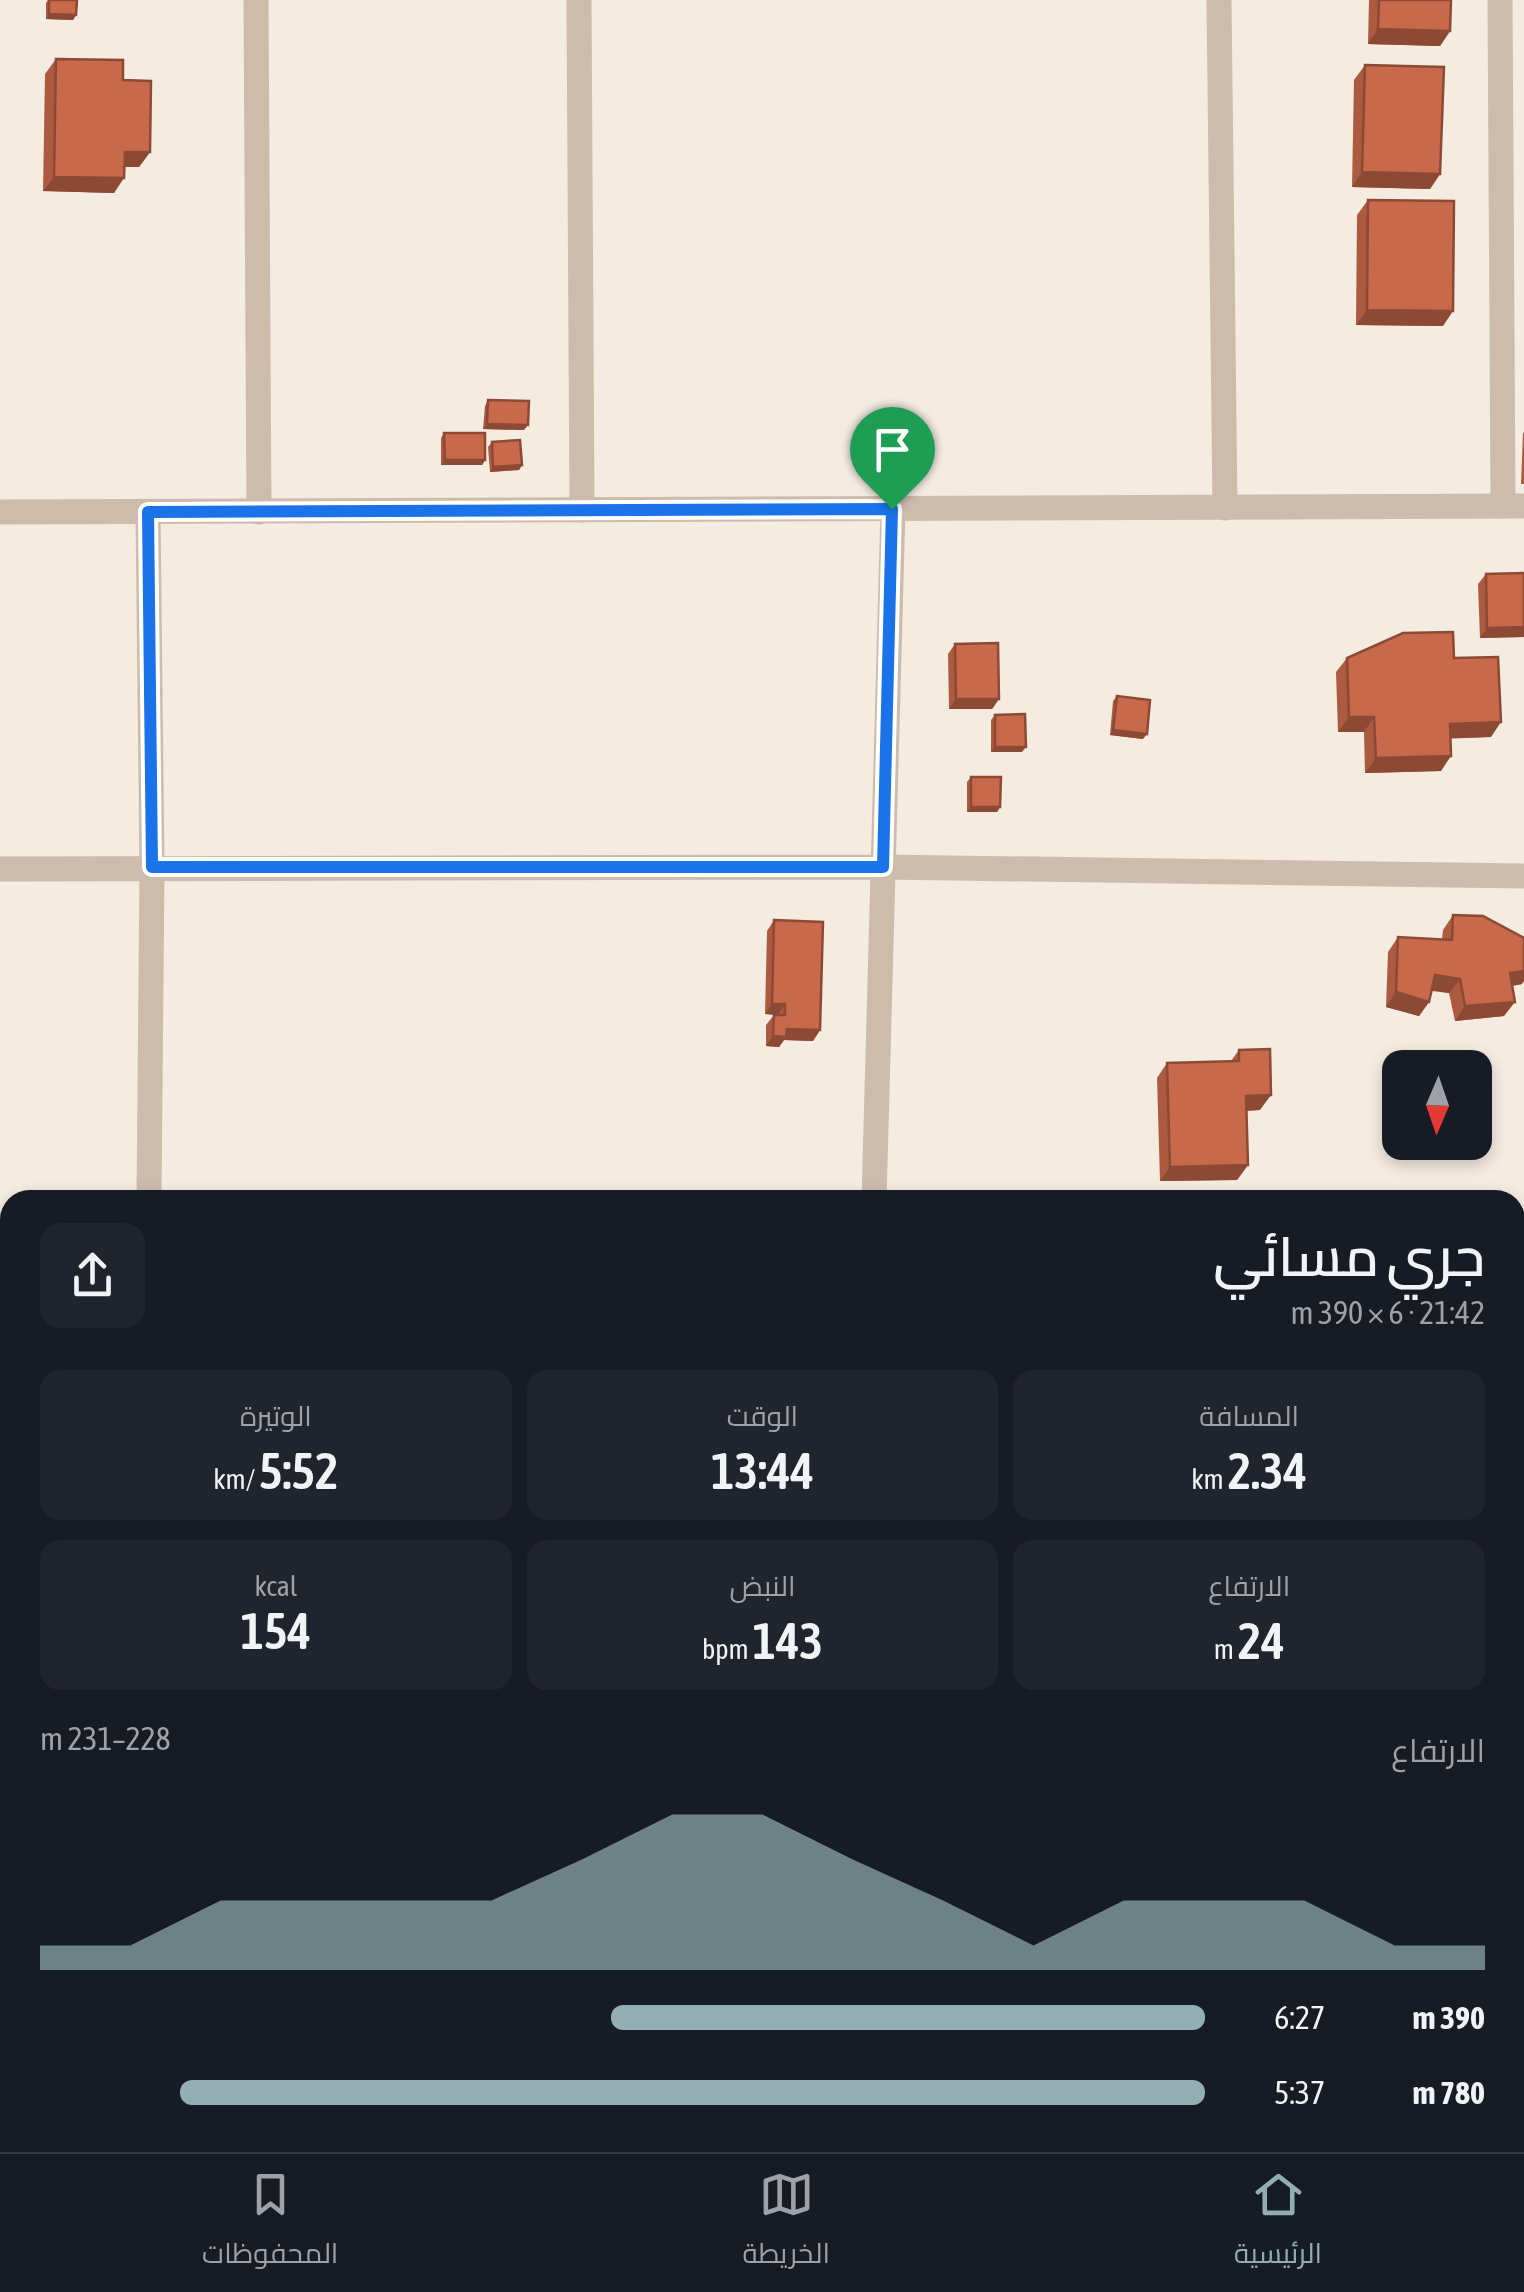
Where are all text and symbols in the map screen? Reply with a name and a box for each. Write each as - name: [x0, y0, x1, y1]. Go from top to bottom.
- pin: [850, 407, 935, 510]
- icon: arrive: [865, 422, 920, 477]
- north arrow: [1382, 1050, 1492, 1160]
- map controls: [1382, 1050, 1492, 1160]
- button: share: [40, 1223, 145, 1328]
- text: جري مسائي: [1213, 1225, 1485, 1288]
- text: 21:42 · 6 × 390 m: [1290, 1294, 1485, 1331]
- text: الوتيرة: [240, 1400, 312, 1432]
- text: الوقت: [727, 1400, 798, 1432]
- text: المسافة: [1199, 1400, 1299, 1432]
- text: 5:52: [259, 1442, 338, 1500]
- text: 13:44: [711, 1442, 814, 1500]
- text: 2.34: [1228, 1442, 1307, 1500]
- text: /km: [213, 1463, 259, 1495]
- text: km: [1191, 1463, 1228, 1495]
- text: kcal: [255, 1570, 297, 1602]
- text: النبض: [730, 1570, 795, 1602]
- text: الارتفاع: [1208, 1570, 1290, 1602]
- text: 154: [241, 1602, 311, 1660]
- text: 143: [753, 1612, 823, 1670]
- text: 24: [1238, 1612, 1285, 1670]
- text: bpm: [702, 1633, 753, 1665]
- text: m: [1214, 1633, 1238, 1665]
- text: 228–231 m: [40, 1720, 171, 1757]
- text: الارتفاع: [1391, 1732, 1485, 1769]
- text: 6:27: [1274, 1999, 1325, 2036]
- text: 390 m: [1412, 1999, 1485, 2036]
- text: 5:37: [1274, 2074, 1325, 2111]
- text: 780 m: [1412, 2074, 1485, 2111]
- tab: المحفوظات: [202, 2167, 338, 2279]
- tab: الخريطة: [743, 2167, 830, 2279]
- tab: الرئيسية: [1234, 2167, 1322, 2279]

